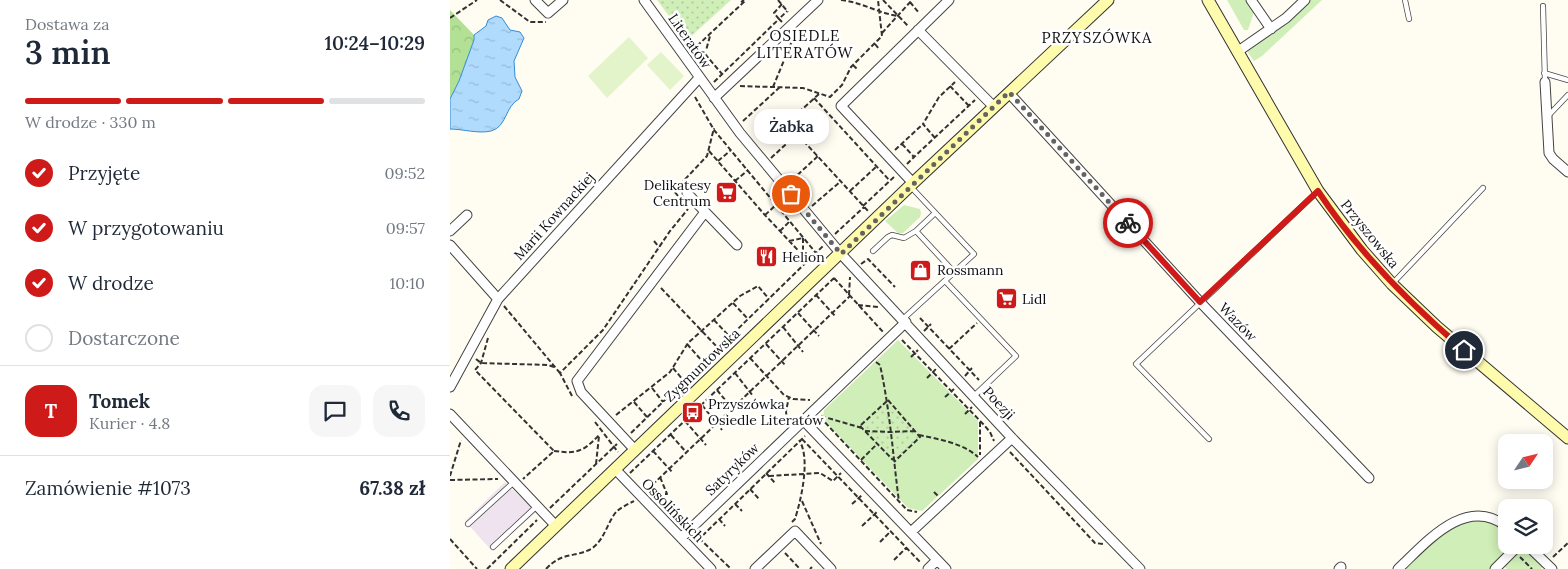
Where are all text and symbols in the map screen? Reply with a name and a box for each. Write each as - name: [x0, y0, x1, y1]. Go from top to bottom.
- street label: Literatów: [665, 10, 716, 73]
- text: Dostawa za: [25, 14, 109, 34]
- district label: OSIEDLE LITERATÓW: [756, 26, 854, 62]
- district label: PRZYSZÓWKA: [1042, 28, 1152, 47]
- text: 10:24–10:29: [324, 31, 425, 55]
- text: 3 min: [25, 32, 111, 73]
- callout: Żabka: [754, 109, 828, 144]
- text: W drodze · 330 m: [25, 112, 156, 132]
- text: Żabka: [769, 116, 814, 136]
- icon: check: [25, 159, 53, 187]
- text: Przyjęte: [68, 161, 140, 185]
- text: 09:52: [385, 163, 425, 183]
- street label: Marii Kownackiej: [510, 168, 598, 264]
- pin: [770, 173, 812, 215]
- place label: Delikatesy Centrum: [644, 176, 712, 210]
- icon: bag: [777, 180, 805, 208]
- supermarket icon: Delikatesy Centrum: [715, 181, 739, 205]
- street label: Przyszowska: [1337, 196, 1403, 272]
- courier: [1103, 198, 1153, 248]
- icon: bike: [1114, 209, 1142, 237]
- icon: check: [25, 214, 53, 242]
- text: W przygotowaniu: [68, 216, 224, 240]
- text: 09:57: [386, 218, 425, 238]
- restaurant icon: Helion: [754, 245, 778, 269]
- place label: Helion: [782, 248, 825, 266]
- shop icon: Rossmann: [909, 258, 933, 282]
- place label: Rossmann: [937, 261, 1004, 279]
- icon: check: [25, 269, 53, 297]
- text: W drodze: [68, 271, 154, 295]
- text: 10:10: [389, 273, 425, 293]
- supermarket icon: Lidl: [994, 287, 1018, 311]
- place label: Lidl: [1022, 290, 1046, 308]
- street label: Wazów: [1215, 299, 1261, 346]
- street label: Zygmuntowska: [660, 324, 744, 406]
- text: Dostarczone: [68, 326, 180, 350]
- pin: [1443, 329, 1485, 371]
- icon: home: [1450, 336, 1478, 364]
- street label: Poezji: [979, 383, 1019, 423]
- button: chat: [309, 385, 361, 437]
- button: phone: [373, 385, 425, 437]
- text: Tomek: [89, 389, 150, 413]
- place label: Przyszówka Osiedle Literatów: [708, 395, 824, 429]
- text: T: [45, 399, 57, 423]
- bus stop icon: Przyszówka Osiedle Literatów: [680, 400, 704, 424]
- text: Kurier · 4.8: [89, 413, 170, 433]
- north arrow: [1498, 434, 1552, 489]
- map controls: [1498, 434, 1553, 554]
- street label: Satyryków: [701, 438, 763, 499]
- street label: Ossolińskich: [638, 474, 708, 546]
- text: Zamówienie #1073: [25, 476, 191, 500]
- text: 67.38 zł: [359, 476, 425, 500]
- button: layers: [1498, 499, 1553, 554]

